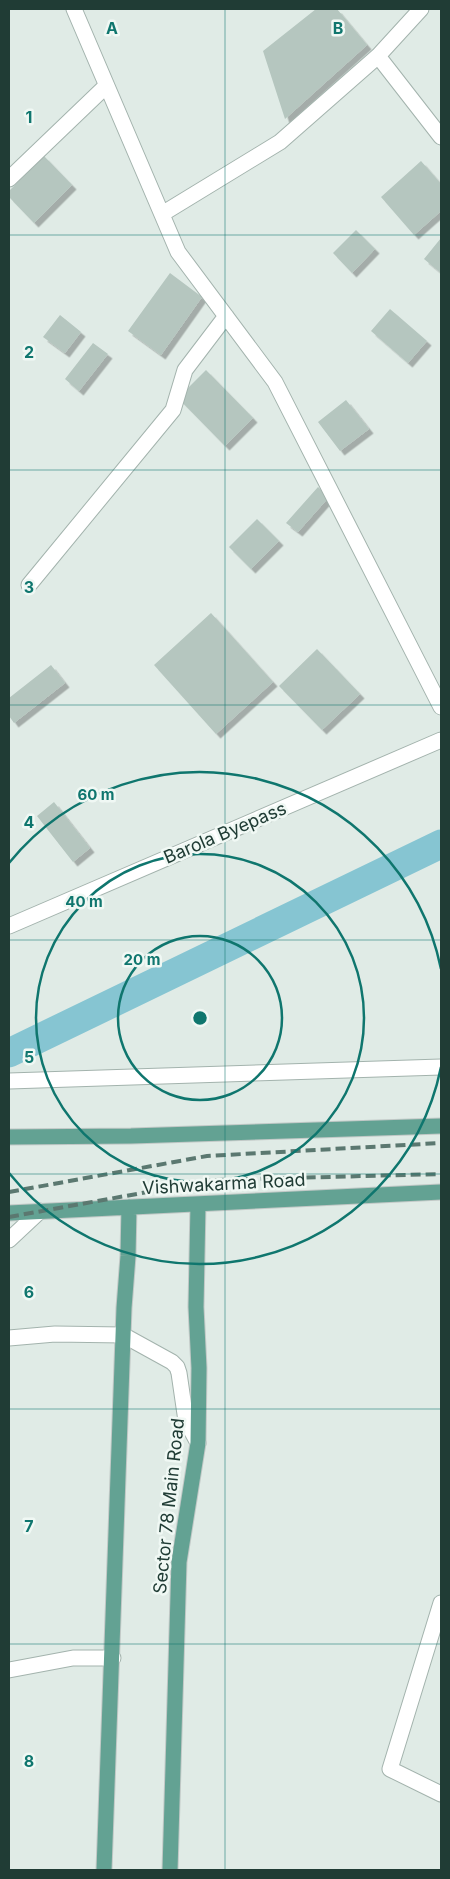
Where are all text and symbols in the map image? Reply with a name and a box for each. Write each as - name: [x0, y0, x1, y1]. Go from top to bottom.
- text: A: [106, 18, 118, 38]
- text: B: [333, 18, 343, 38]
- text: 1: [26, 107, 32, 127]
- text: 2: [24, 342, 34, 362]
- text: 3: [24, 577, 34, 597]
- text: 60 m: [77, 785, 115, 804]
- street label: Barola Byepass: [160, 797, 289, 868]
- text: 4: [24, 812, 35, 832]
- text: 40 m: [65, 892, 103, 911]
- text: 20 m: [124, 950, 160, 969]
- centre of rings: [191, 1009, 209, 1027]
- text: 5: [24, 1047, 34, 1067]
- street label: Vishwakarma Road: [142, 1169, 306, 1198]
- text: 6: [24, 1282, 34, 1302]
- street label: Sector 78 Main Road: [149, 1417, 188, 1595]
- text: 7: [24, 1516, 34, 1536]
- text: 8: [24, 1751, 34, 1771]

